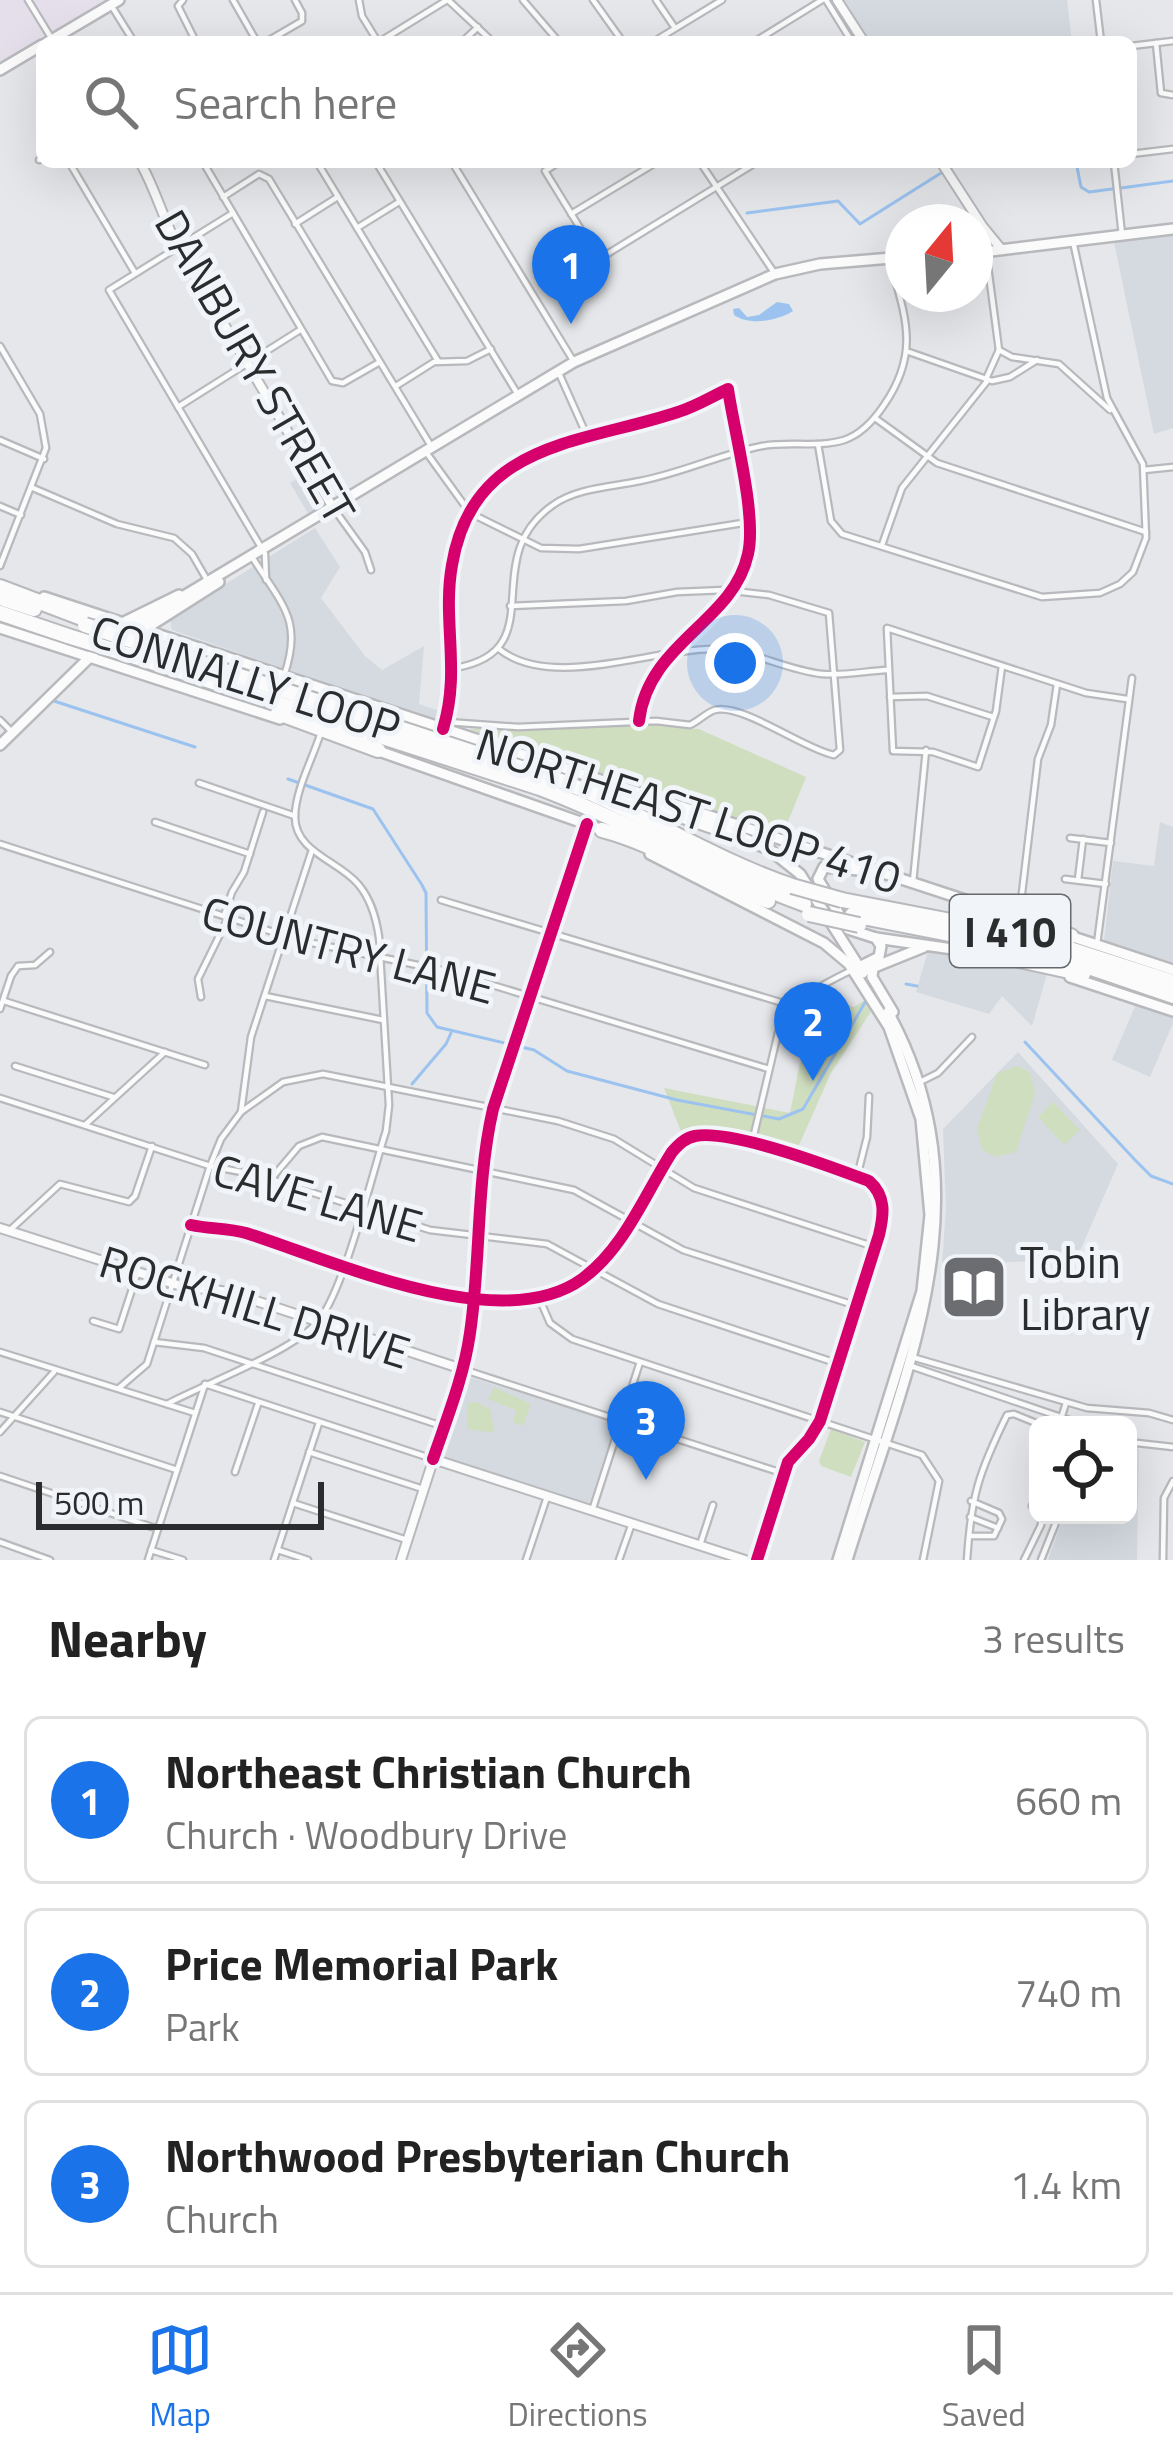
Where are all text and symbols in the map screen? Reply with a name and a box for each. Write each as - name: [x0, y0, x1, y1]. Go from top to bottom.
- search box: [36, 36, 1137, 168]
- text: Search here: [174, 68, 397, 136]
- icon: search: [78, 69, 144, 135]
- street label: DANBURY STREET: [138, 196, 374, 536]
- north arrow: [885, 204, 993, 312]
- pin: 1: [532, 225, 610, 324]
- street label: CONNALLY LOOP: [83, 596, 409, 760]
- your location: [705, 633, 765, 693]
- street label: NORTHEAST LOOP 410: [468, 709, 910, 911]
- street label: COUNTRY LANE: [195, 877, 503, 1021]
- road number: I 410: [950, 895, 1070, 967]
- pin: 2: [774, 982, 852, 1081]
- street label: CAVE LANE: [205, 1135, 431, 1259]
- street label: ROCKHILL DRIVE: [92, 1227, 418, 1385]
- place label: Tobin Library: [1020, 1227, 1151, 1347]
- library icon: Tobin Library: [939, 1252, 1009, 1322]
- pin: 3: [607, 1381, 685, 1480]
- map controls: [1029, 1416, 1137, 1524]
- button: locate: [1029, 1416, 1137, 1524]
- scale bar: [36, 1476, 324, 1529]
- text: 500 m: [54, 1478, 144, 1528]
- text: Nearby: [48, 1599, 207, 1677]
- text: 3 results: [982, 1609, 1125, 1668]
- text: Northeast Christian Church: [165, 1737, 692, 1805]
- text: 1: [79, 1771, 101, 1830]
- text: 660 m: [1015, 1771, 1122, 1830]
- text: Church · Woodbury Drive: [165, 1805, 568, 1864]
- text: Price Memorial Park: [165, 1929, 558, 1997]
- text: 2: [79, 1963, 101, 2022]
- text: 740 m: [1015, 1963, 1122, 2022]
- text: Park: [165, 1997, 240, 2056]
- text: Northwood Presbyterian Church: [165, 2121, 790, 2189]
- text: 3: [79, 2155, 101, 2214]
- text: 1.4 km: [1010, 2155, 1122, 2214]
- text: Church: [165, 2189, 279, 2248]
- tab: Map: [147, 2317, 213, 2439]
- tab: Directions: [508, 2317, 647, 2439]
- tab: Saved: [942, 2317, 1026, 2439]

